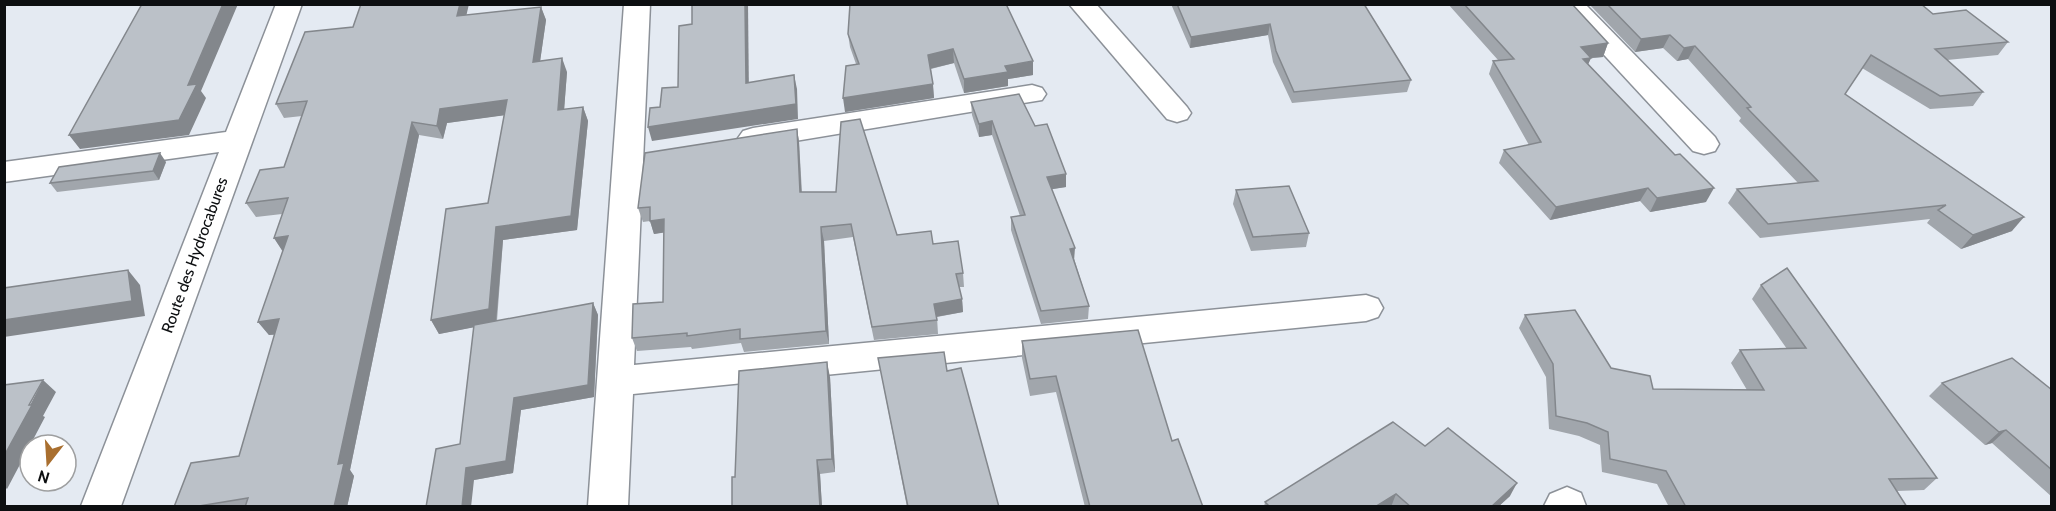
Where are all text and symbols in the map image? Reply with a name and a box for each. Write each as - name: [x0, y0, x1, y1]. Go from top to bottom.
- street label: Route des Hydrocabures: [157, 174, 232, 336]
- north arrow: [18, 433, 78, 493]
- text: N: [36, 466, 52, 488]

